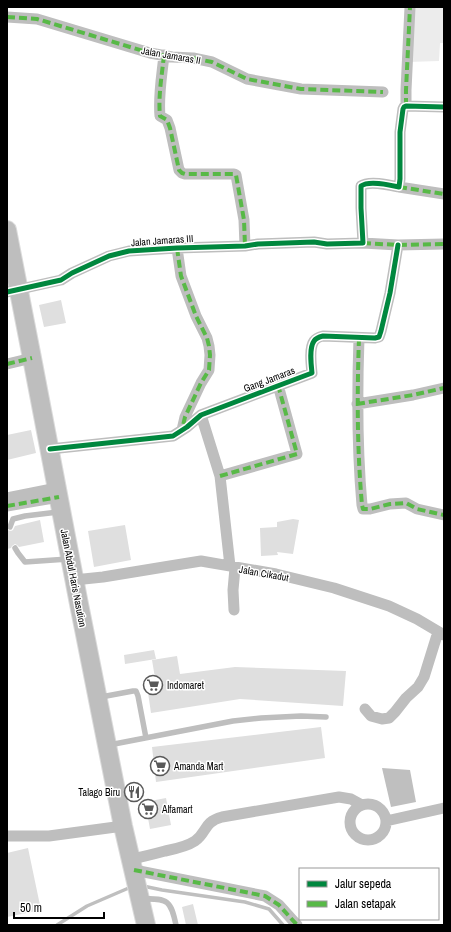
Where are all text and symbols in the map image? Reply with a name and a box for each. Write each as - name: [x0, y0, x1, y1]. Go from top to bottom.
- street label: Jalan Jamaras II: [140, 44, 202, 67]
- street label: Jalan Jamaras III: [130, 232, 194, 249]
- street label: Gang Jamaras: [242, 364, 297, 395]
- street label: Jalan Abdul Haris Nasution: [58, 528, 89, 628]
- street label: Jalan Cikadut: [238, 563, 290, 584]
- supermarket icon: Indomaret: [142, 674, 164, 696]
- place label: Indomaret: [167, 679, 205, 692]
- supermarket icon: Amanda Mart: [149, 755, 171, 777]
- place label: Amanda Mart: [173, 760, 224, 773]
- restaurant icon: Talago Biru: [123, 781, 145, 803]
- place label: Talago Biru: [78, 786, 120, 799]
- supermarket icon: Alfamart: [137, 798, 159, 820]
- place label: Alfamart: [161, 803, 193, 816]
- legend: [299, 868, 439, 920]
- text: Jalur sepeda: [335, 876, 392, 892]
- scale bar: [14, 894, 104, 920]
- text: Jalan setapak: [335, 896, 396, 912]
- text: 50 m: [20, 900, 42, 916]

